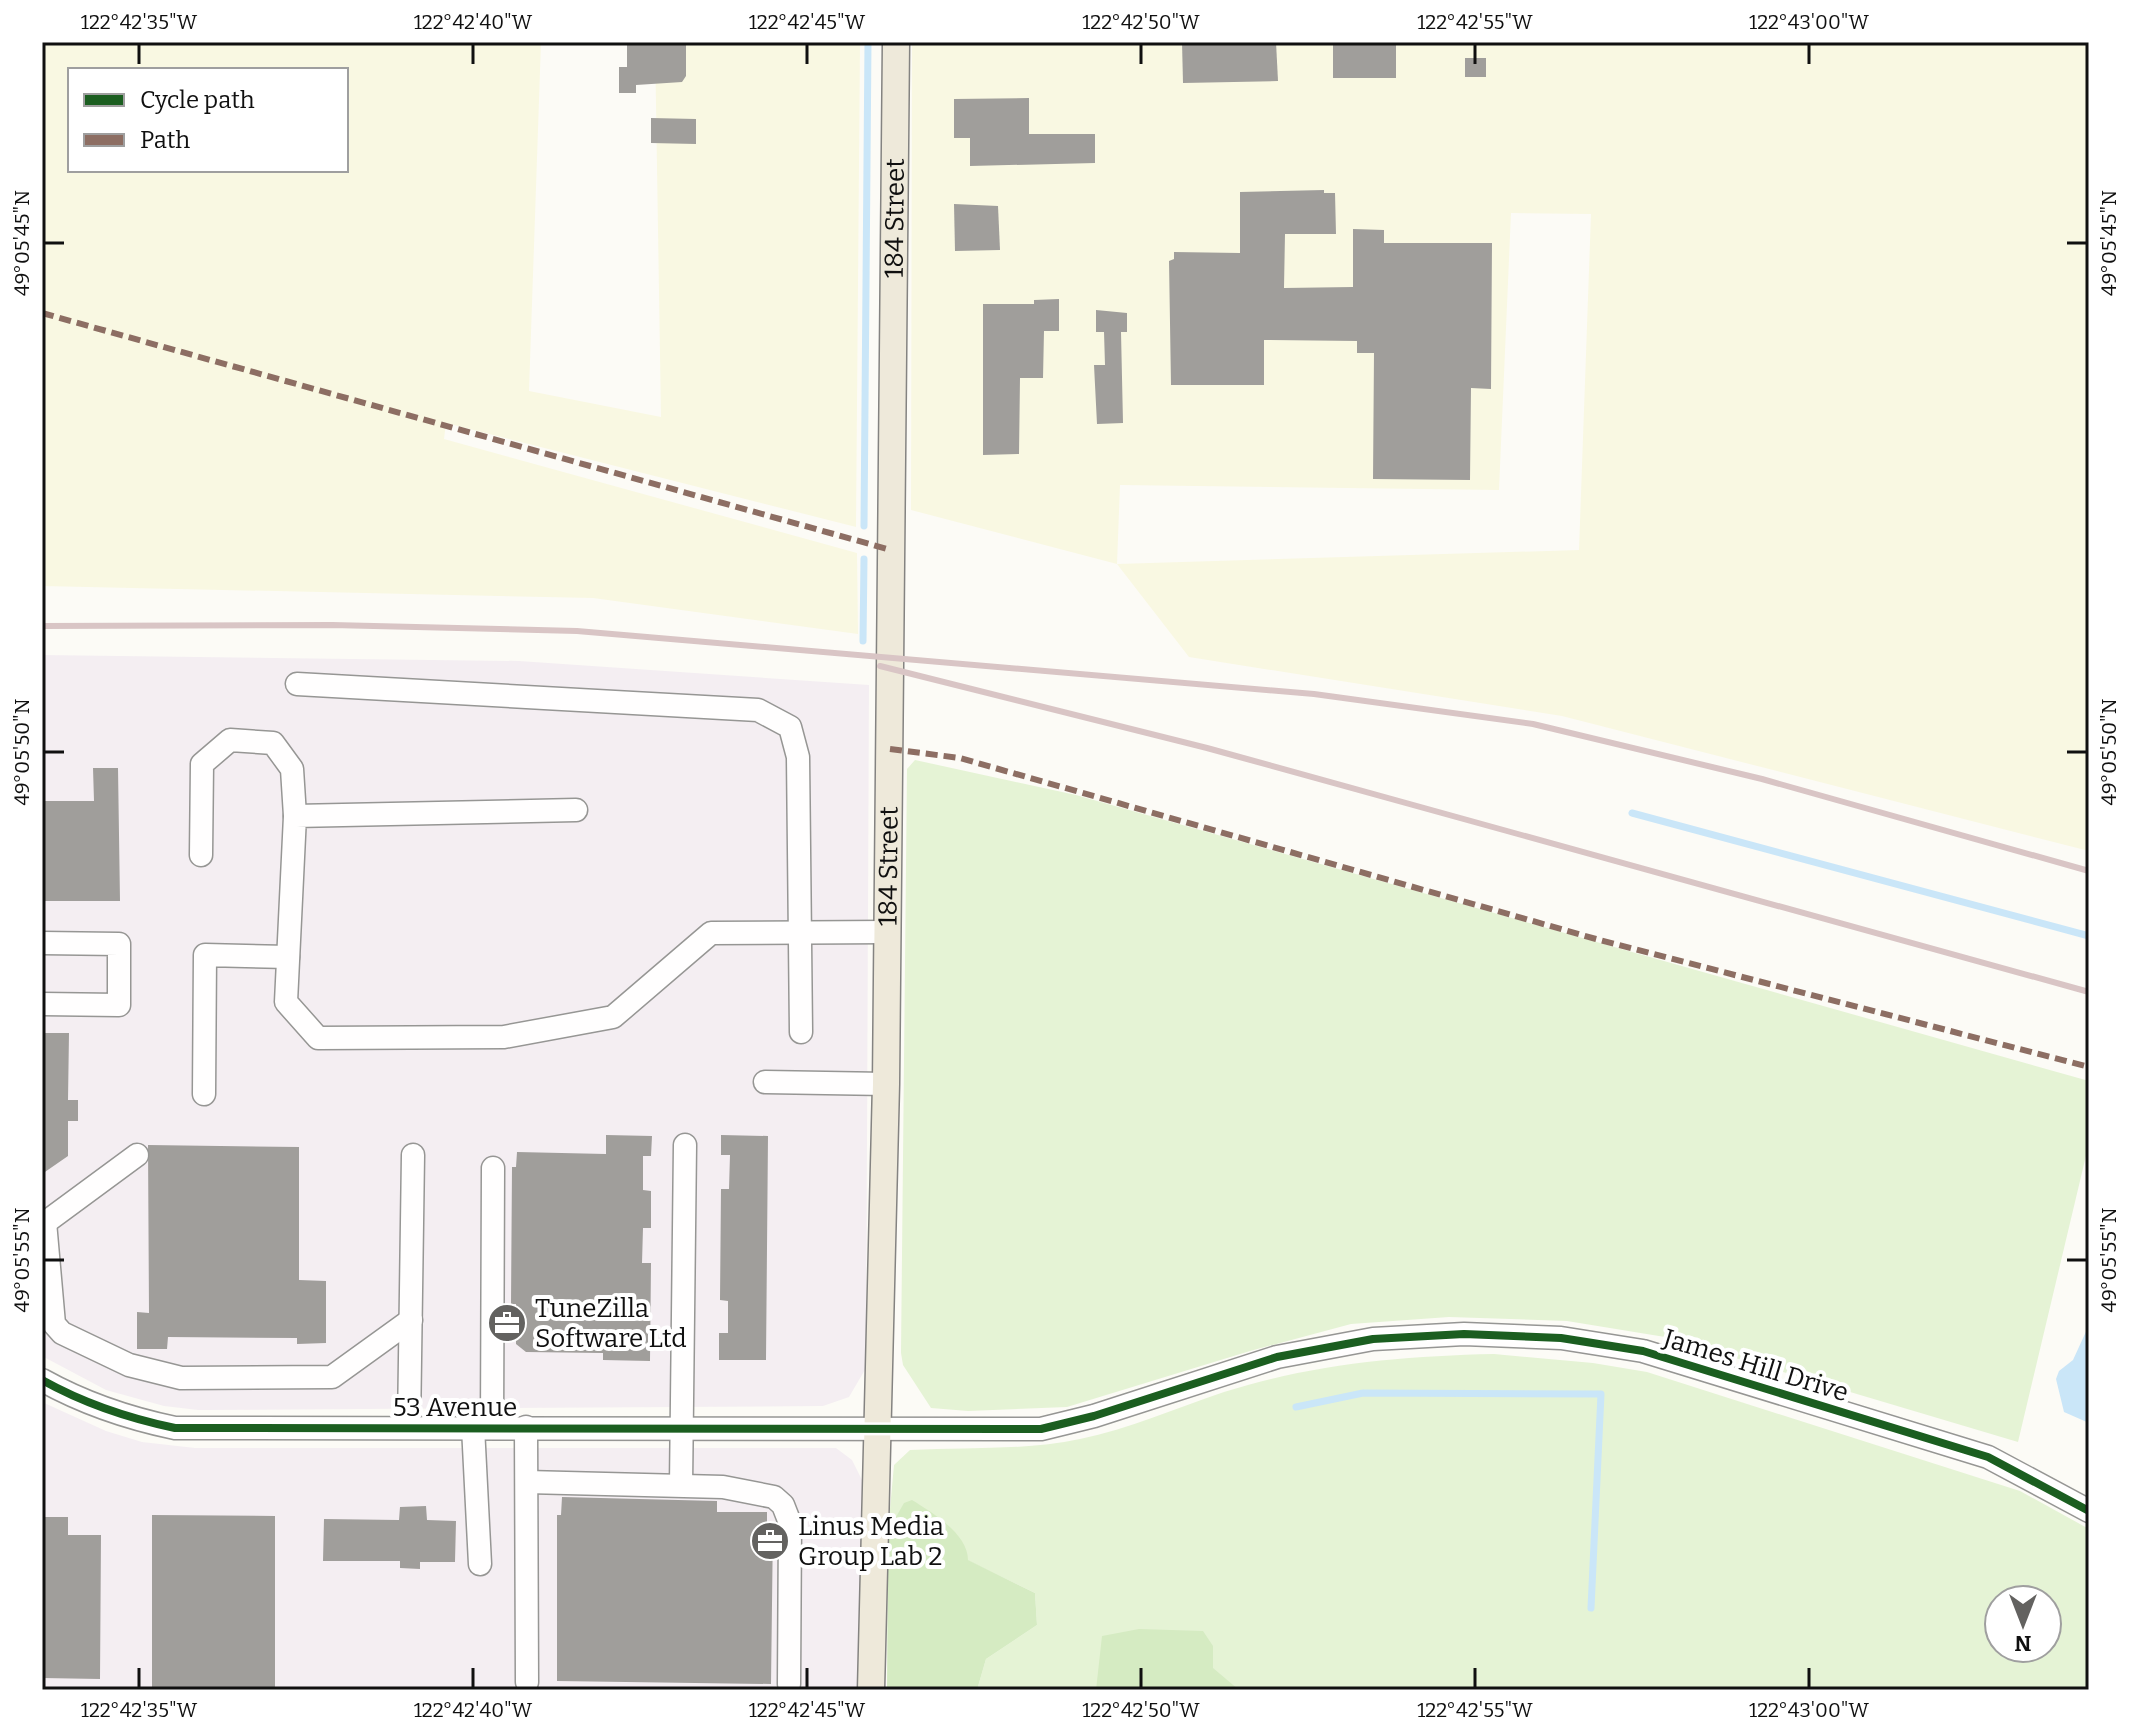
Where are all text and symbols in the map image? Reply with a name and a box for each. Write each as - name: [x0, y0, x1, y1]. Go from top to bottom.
- text: 122°42'35"W: [81, 10, 198, 34]
- text: 122°42'40"W: [414, 10, 533, 34]
- text: 122°42'45"W: [749, 10, 866, 34]
- text: 122°42'50"W: [1082, 10, 1200, 34]
- text: 122°42'55"W: [1417, 10, 1533, 34]
- text: 122°43'00"W: [1749, 10, 1869, 34]
- legend: [68, 68, 348, 172]
- text: Cycle path: [140, 86, 255, 114]
- text: Path: [140, 126, 190, 154]
- street label: 184 Street: [879, 157, 911, 278]
- text: 49°05'45"N: [10, 190, 34, 296]
- text: 49°05'45"N: [2097, 190, 2121, 296]
- text: 49°05'50"N: [10, 698, 34, 806]
- text: 49°05'50"N: [2097, 698, 2121, 806]
- street label: 184 Street: [873, 805, 905, 926]
- text: 49°05'55"N: [10, 1207, 34, 1313]
- text: 49°05'55"N: [2097, 1207, 2121, 1313]
- place label: TuneZilla Software Ltd: [535, 1293, 687, 1354]
- office icon: TuneZilla Software Ltd: [486, 1302, 528, 1344]
- street label: James Hill Drive: [1659, 1322, 1852, 1408]
- street label: 53 Avenue: [393, 1392, 517, 1423]
- place label: Linus Media Group Lab 2: [798, 1511, 944, 1572]
- office icon: Linus Media Group Lab 2: [749, 1520, 791, 1562]
- north arrow: [1983, 1584, 2063, 1664]
- text: N: [2014, 1630, 2031, 1657]
- text: 122°42'35"W: [81, 1698, 198, 1722]
- text: 122°42'40"W: [414, 1698, 533, 1722]
- text: 122°42'45"W: [749, 1698, 866, 1722]
- text: 122°42'50"W: [1082, 1698, 1200, 1722]
- text: 122°42'55"W: [1417, 1698, 1533, 1722]
- text: 122°43'00"W: [1749, 1698, 1869, 1722]

